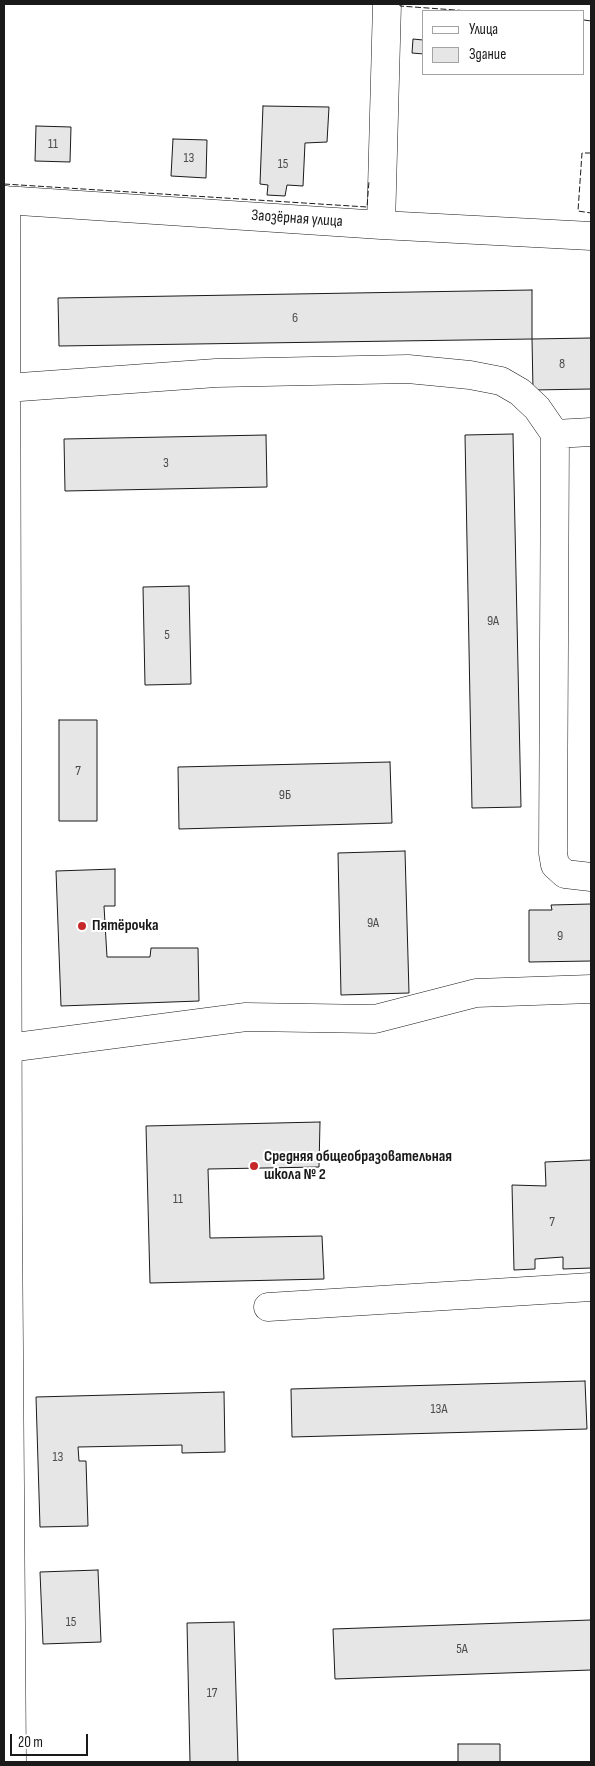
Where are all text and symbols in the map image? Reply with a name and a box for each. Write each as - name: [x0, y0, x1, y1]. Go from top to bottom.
- legend: [422, 10, 585, 75]
- text: Улица: [469, 20, 498, 39]
- text: Здание: [469, 45, 506, 64]
- house number: 11: [48, 136, 58, 152]
- house number: 13: [184, 150, 194, 166]
- house number: 15: [278, 156, 288, 172]
- street label: Заозёрная улица: [251, 206, 343, 232]
- house number: 6: [292, 310, 298, 326]
- house number: 8: [559, 356, 565, 372]
- house number: 3: [163, 455, 169, 471]
- house number: 9А: [487, 613, 499, 629]
- house number: 5: [164, 627, 170, 643]
- house number: 7: [75, 763, 81, 779]
- house number: 9Б: [279, 787, 291, 803]
- house number: 9А: [367, 915, 379, 931]
- place label: Пятёрочка: [92, 916, 159, 936]
- marker: Пятёрочка: [76, 920, 88, 932]
- house number: 9: [557, 928, 563, 944]
- place label: Средняя общеобразовательная школа № 2: [264, 1147, 452, 1185]
- marker: Средняя общеобразовательная школа № 2: [248, 1160, 260, 1172]
- house number: 11: [173, 1191, 183, 1207]
- house number: 7: [549, 1214, 555, 1230]
- house number: 13А: [431, 1401, 447, 1417]
- house number: 13: [53, 1449, 63, 1465]
- house number: 15: [66, 1614, 76, 1630]
- house number: 5А: [456, 1641, 468, 1657]
- house number: 17: [207, 1685, 217, 1701]
- scale bar: [12, 1724, 90, 1756]
- text: 20 m: [18, 1733, 43, 1752]

